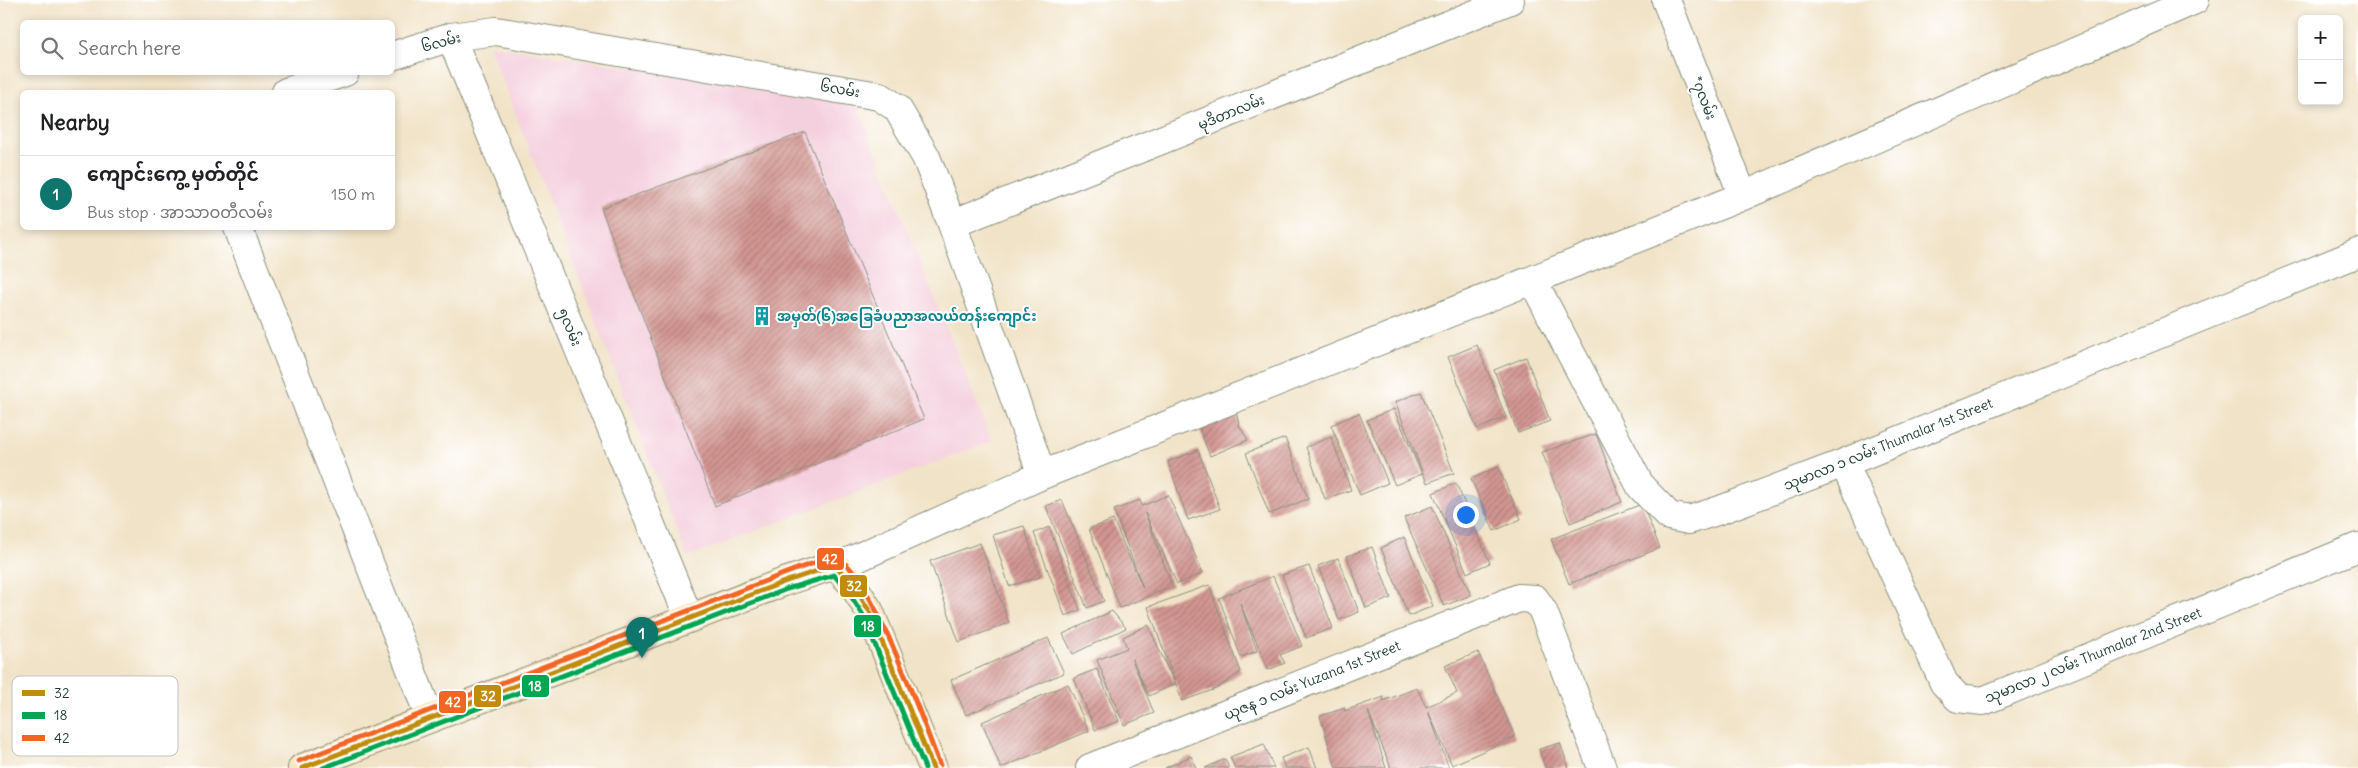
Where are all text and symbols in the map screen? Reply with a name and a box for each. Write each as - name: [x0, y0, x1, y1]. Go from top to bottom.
- map controls: [2298, 15, 2343, 105]
- button: +: [2298, 15, 2343, 60]
- search box: [20, 20, 395, 75]
- street label: ၆လမ်း: [419, 27, 463, 56]
- icon: search: [38, 34, 66, 62]
- text: Search here: [78, 36, 181, 60]
- button: −: [2298, 60, 2343, 105]
- street label: *၇လမ်း: [1685, 73, 1721, 123]
- street label: ၆လမ်း: [819, 76, 862, 101]
- street label: မုဒိတာလမ်း: [1195, 90, 1268, 136]
- text: Nearby: [40, 109, 110, 136]
- text: ကျောင်းကွေ့ မှတ်တိုင်: [87, 162, 259, 186]
- text: 1: [53, 184, 59, 204]
- text: 150 m: [331, 184, 375, 204]
- text: Bus stop · အာသာဝတီလမ်း: [87, 202, 273, 222]
- street label: ၅လမ်း: [551, 305, 587, 350]
- building icon: အမှတ်(၆)အခြေခံပညာအလယ်တန်းကျောင်း: [751, 305, 773, 327]
- place label: အမှတ်(၆)အခြေခံပညာအလယ်တန်းကျောင်း: [777, 306, 1037, 328]
- street label: သုမာလာ ၁ လမ်း Thumalar 1st Street: [1780, 393, 1997, 497]
- your location: [1453, 502, 1479, 528]
- line badge: 42: [816, 547, 845, 571]
- text: 42: [822, 550, 838, 568]
- line badge: 32: [839, 574, 868, 598]
- text: 32: [846, 577, 862, 595]
- street label: သုမာလာ ၂ လမ်း Thumalar 2nd Street: [1982, 602, 2205, 710]
- line badge: 18: [853, 614, 882, 638]
- pin: 1: [626, 617, 658, 658]
- text: 18: [861, 617, 875, 635]
- street label: ယုဇန ၁ လမ်း Yuzana 1st Street: [1221, 635, 1404, 726]
- line badge: 18: [521, 674, 550, 698]
- legend: [12, 676, 178, 756]
- text: 18: [528, 677, 542, 695]
- text: 32: [54, 684, 70, 702]
- line badge: 32: [473, 684, 502, 708]
- text: 32: [480, 687, 496, 705]
- line badge: 42: [438, 690, 467, 714]
- text: 42: [445, 693, 461, 711]
- text: 18: [54, 706, 68, 724]
- text: 42: [54, 729, 70, 747]

